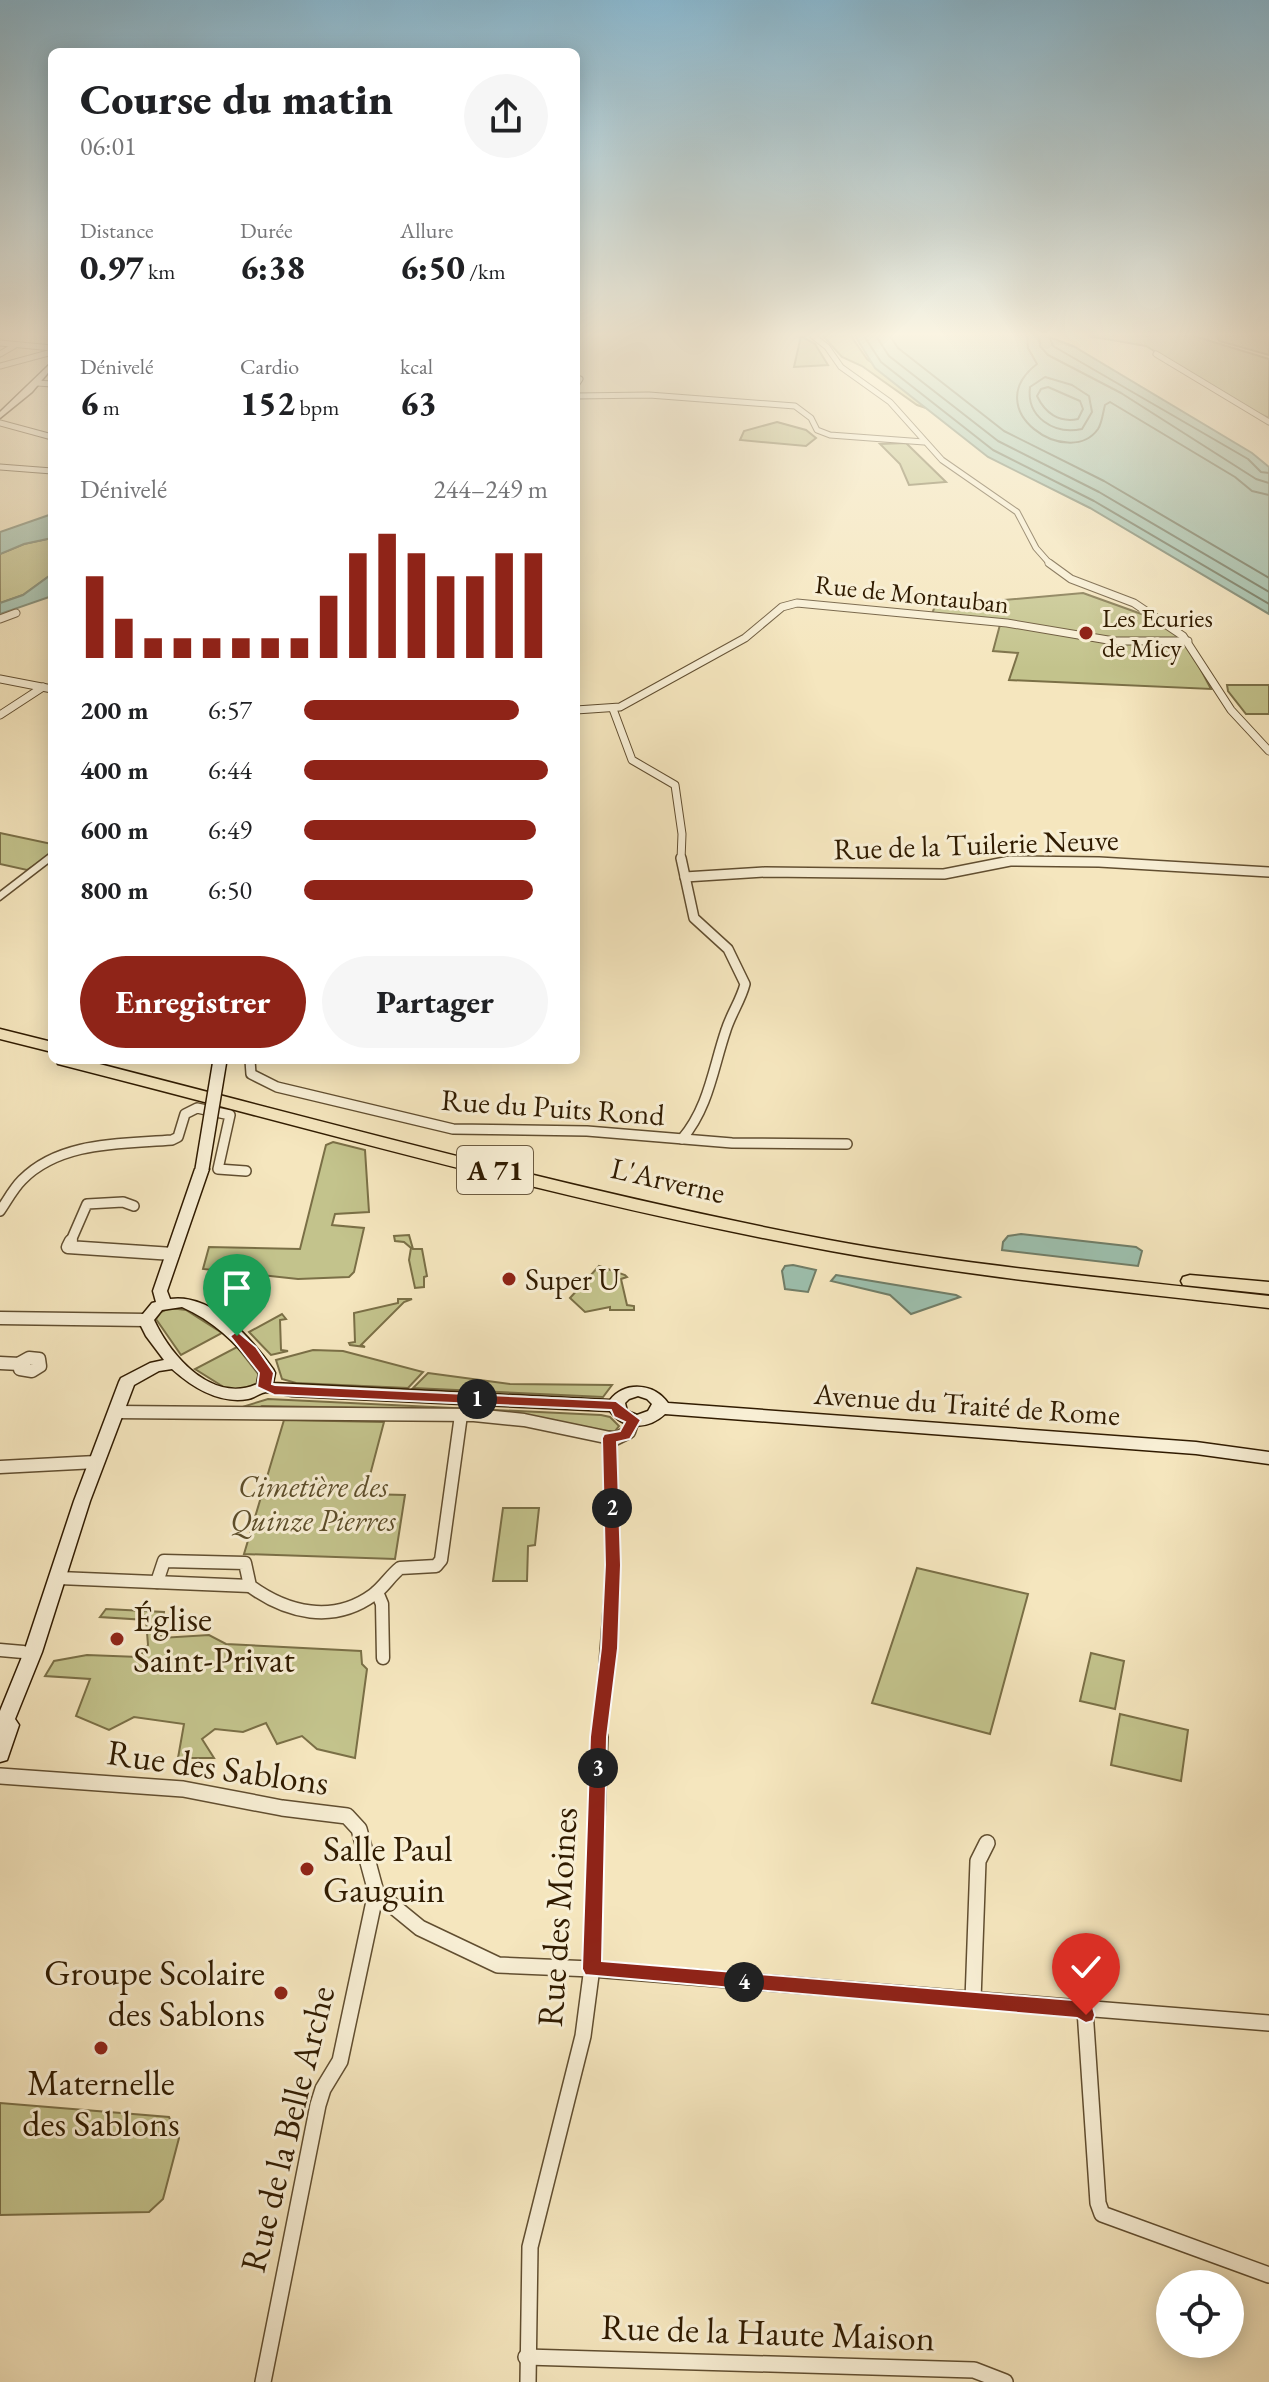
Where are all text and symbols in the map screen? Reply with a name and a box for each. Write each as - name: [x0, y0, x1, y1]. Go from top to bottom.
- text: Course du matin: [80, 70, 393, 127]
- button: share: [464, 74, 548, 158]
- text: 06:01: [80, 129, 136, 163]
- text: Distance: [80, 216, 153, 245]
- text: Durée: [240, 216, 292, 245]
- text: Allure: [400, 216, 453, 245]
- text: 0.97: [80, 245, 144, 289]
- text: 6:38: [240, 245, 305, 289]
- text: 6:50: [400, 245, 465, 289]
- text: km: [144, 257, 175, 286]
- text: /km: [465, 257, 506, 286]
- text: Dénivelé: [80, 352, 154, 381]
- text: Cardio: [240, 352, 299, 381]
- text: kcal: [400, 352, 433, 381]
- text: 6: [80, 381, 98, 425]
- text: 152: [240, 381, 295, 425]
- text: 63: [400, 381, 437, 425]
- text: m: [98, 393, 120, 422]
- text: bpm: [295, 393, 339, 422]
- text: Dénivelé: [80, 472, 167, 506]
- text: 244–249 m: [433, 472, 548, 506]
- street label: Rue de Montauban: [813, 567, 1011, 621]
- place label: Les Ecuries de Micy: [1102, 601, 1213, 665]
- marker: Les Ecuries de Micy: [1077, 624, 1095, 642]
- text: 200 m: [80, 693, 148, 727]
- text: 6:57: [208, 693, 252, 727]
- text: 400 m: [80, 753, 148, 787]
- text: 6:44: [208, 753, 252, 787]
- text: 600 m: [80, 813, 148, 847]
- text: 6:49: [208, 813, 252, 847]
- street label: Rue de la Tuilerie Neuve: [833, 820, 1119, 868]
- text: 800 m: [80, 873, 148, 907]
- text: 6:50: [208, 873, 252, 907]
- button: Enregistrer: [80, 956, 306, 1048]
- button: Partager: [322, 956, 548, 1048]
- street label: Rue du Puits Rond: [440, 1080, 667, 1134]
- road number: A 71: [457, 1146, 533, 1194]
- street label: L'Arverne: [607, 1148, 729, 1212]
- pin: [203, 1254, 271, 1336]
- place label: Super U: [525, 1260, 620, 1299]
- icon: arrive: [215, 1266, 259, 1310]
- marker: Super U: [500, 1270, 518, 1288]
- street label: Avenue du Traité de Rome: [812, 1374, 1121, 1434]
- pin: 1: [457, 1379, 497, 1419]
- text: 1: [471, 1384, 483, 1413]
- park label: Cimetière des Quinze Pierres: [230, 1467, 396, 1540]
- pin: 2: [592, 1488, 632, 1528]
- text: 2: [606, 1493, 618, 1522]
- place label: Église Saint-Privat: [133, 1595, 295, 1683]
- marker: Église Saint-Privat: [108, 1630, 126, 1648]
- street label: Rue des Sablons: [104, 1728, 332, 1806]
- pin: 3: [578, 1748, 618, 1788]
- text: 3: [592, 1753, 604, 1782]
- street label: Rue des Moines: [526, 1806, 588, 2028]
- place label: Salle Paul Gauguin: [323, 1825, 453, 1913]
- marker: Salle Paul Gauguin: [298, 1860, 316, 1878]
- pin: [1052, 1933, 1120, 2015]
- icon: check: [1064, 1945, 1108, 1989]
- place label: Groupe Scolaire des Sablons: [44, 1949, 265, 2037]
- pin: 4: [724, 1962, 764, 2002]
- text: 4: [738, 1967, 750, 1996]
- street label: Rue de la Belle Arche: [229, 1981, 345, 2277]
- marker: Groupe Scolaire des Sablons: [272, 1984, 290, 2002]
- marker: Maternelle des Sablons: [92, 2039, 110, 2057]
- place label: Maternelle des Sablons: [22, 2059, 180, 2147]
- map controls: [1156, 2270, 1244, 2358]
- button: locate: [1156, 2270, 1244, 2358]
- street label: Rue de la Haute Maison: [600, 2303, 936, 2361]

